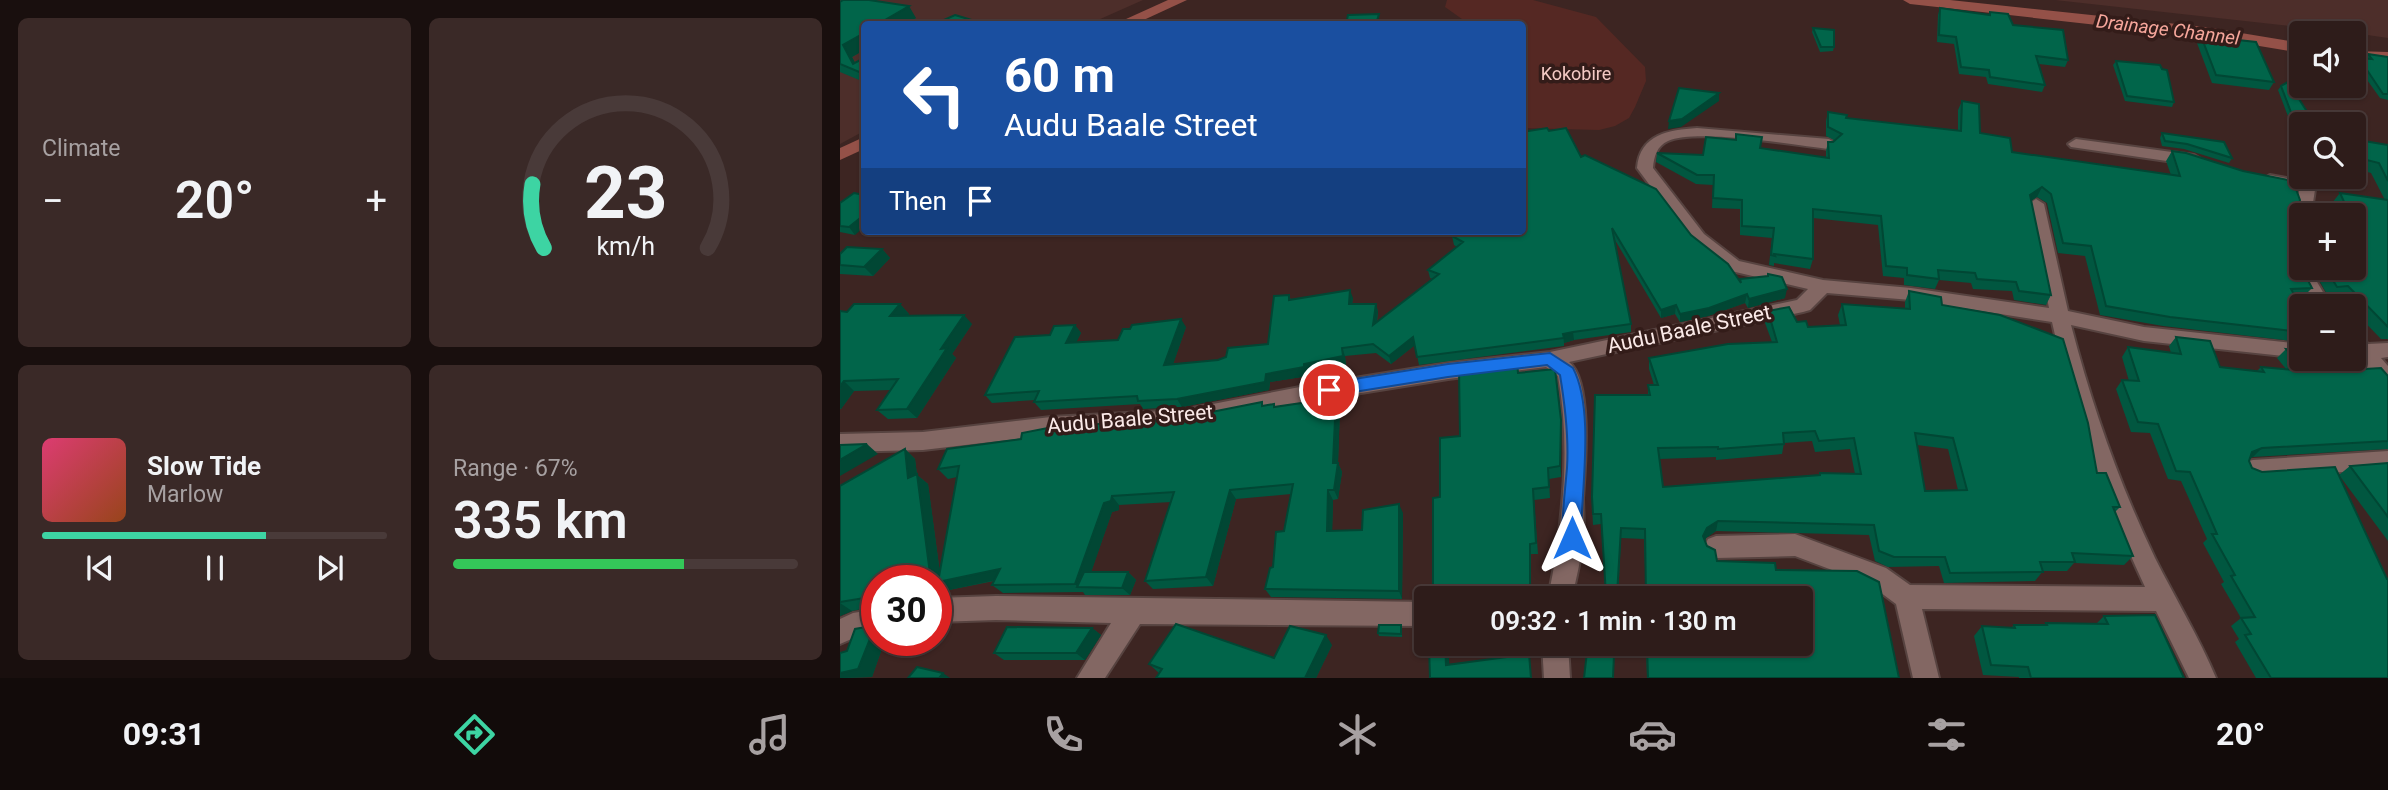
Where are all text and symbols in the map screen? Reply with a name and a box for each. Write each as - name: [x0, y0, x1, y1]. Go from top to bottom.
- water label: Drainage Channel: [2095, 9, 2241, 50]
- map controls: [2289, 21, 2366, 371]
- button: sound: [2289, 21, 2366, 98]
- text: 60 m: [1004, 47, 1115, 104]
- icon: left: [889, 49, 980, 140]
- park label: Kokobire: [1541, 63, 1611, 84]
- text: Audu Baale Street: [1004, 106, 1258, 144]
- button: search: [2289, 112, 2366, 189]
- text: Climate: [42, 135, 121, 162]
- text: 23: [584, 151, 667, 237]
- text: 20°: [175, 170, 254, 231]
- text: −: [42, 179, 64, 223]
- text: +: [365, 179, 387, 223]
- icon: arrive: [961, 182, 999, 220]
- text: Then: [889, 186, 947, 216]
- button: +: [2289, 203, 2366, 280]
- text: km/h: [596, 232, 655, 261]
- button: −: [2289, 294, 2366, 371]
- street label: Audu Baale Street: [1605, 300, 1773, 358]
- pin: [1299, 360, 1359, 420]
- icon: arrive: [1310, 371, 1348, 409]
- street label: Audu Baale Street: [1046, 400, 1214, 438]
- text: Slow Tide: [147, 451, 261, 481]
- text: Range · 67%: [453, 455, 578, 482]
- text: Marlow: [147, 481, 223, 508]
- text: 335 km: [453, 490, 628, 551]
- position arrow: [1535, 501, 1609, 575]
- icon: previous: [81, 549, 119, 587]
- icon: pause: [196, 549, 234, 587]
- icon: next: [311, 549, 349, 587]
- speed limit sign: 30: [861, 565, 952, 656]
- text: 09:32 · 1 min · 130 m: [1490, 606, 1737, 636]
- icon: directions: [450, 710, 499, 759]
- icon: music: [745, 710, 794, 759]
- icon: phone: [1039, 710, 1088, 759]
- icon: climate: [1333, 710, 1382, 759]
- icon: car: [1628, 710, 1677, 759]
- icon: filters: [1922, 710, 1971, 759]
- text: 09:31: [123, 715, 205, 753]
- text: 20°: [2216, 715, 2265, 753]

